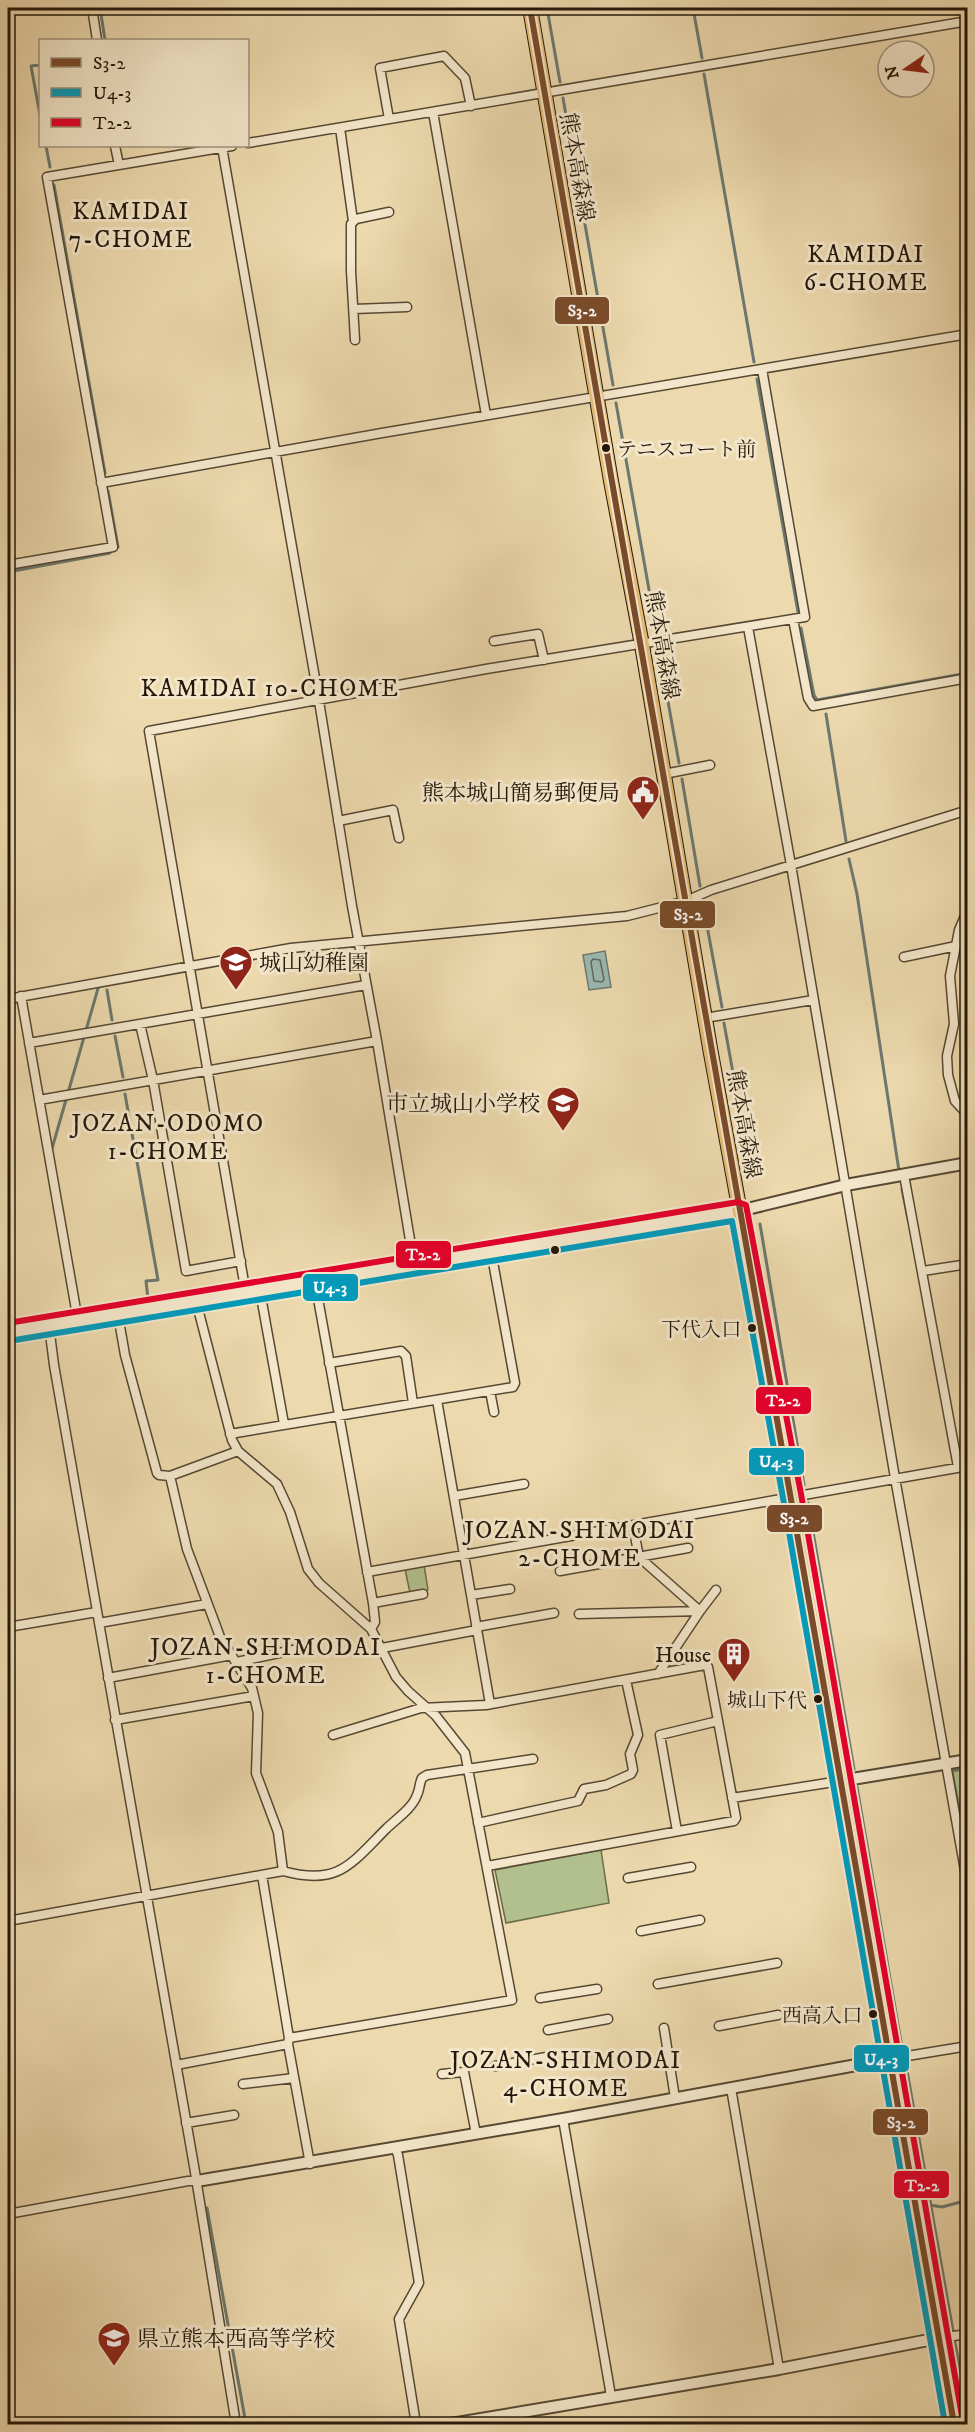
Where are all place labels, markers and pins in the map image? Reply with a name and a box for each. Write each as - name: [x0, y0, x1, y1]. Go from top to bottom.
- place label: テニスコート前: [617, 438, 756, 463]
- marker: テニスコート前: [600, 442, 612, 454]
- public building icon: 熊本城山簡易郵便局: [625, 774, 661, 821]
- place label: 熊本城山簡易郵便局: [422, 780, 620, 807]
- school or university icon: 城山幼稚園: [218, 944, 254, 991]
- place label: 城山幼稚園: [259, 950, 369, 977]
- school or university icon: 市立城山小学校: [545, 1085, 581, 1132]
- place label: 市立城山小学校: [386, 1091, 540, 1118]
- unlabelled marker: [549, 1244, 561, 1256]
- place label: 下代入口: [661, 1318, 741, 1343]
- marker: 下代入口: [746, 1322, 758, 1334]
- building icon: House: [716, 1636, 752, 1683]
- place label: House: [655, 1642, 711, 1669]
- place label: 城山下代: [727, 1689, 807, 1714]
- marker: 城山下代: [812, 1693, 824, 1705]
- place label: 西高入口: [782, 2004, 862, 2029]
- marker: 西高入口: [867, 2008, 879, 2020]
- school or university icon: 県立熊本西高等学校: [96, 2320, 132, 2367]
- place label: 県立熊本西高等学校: [137, 2326, 335, 2353]

